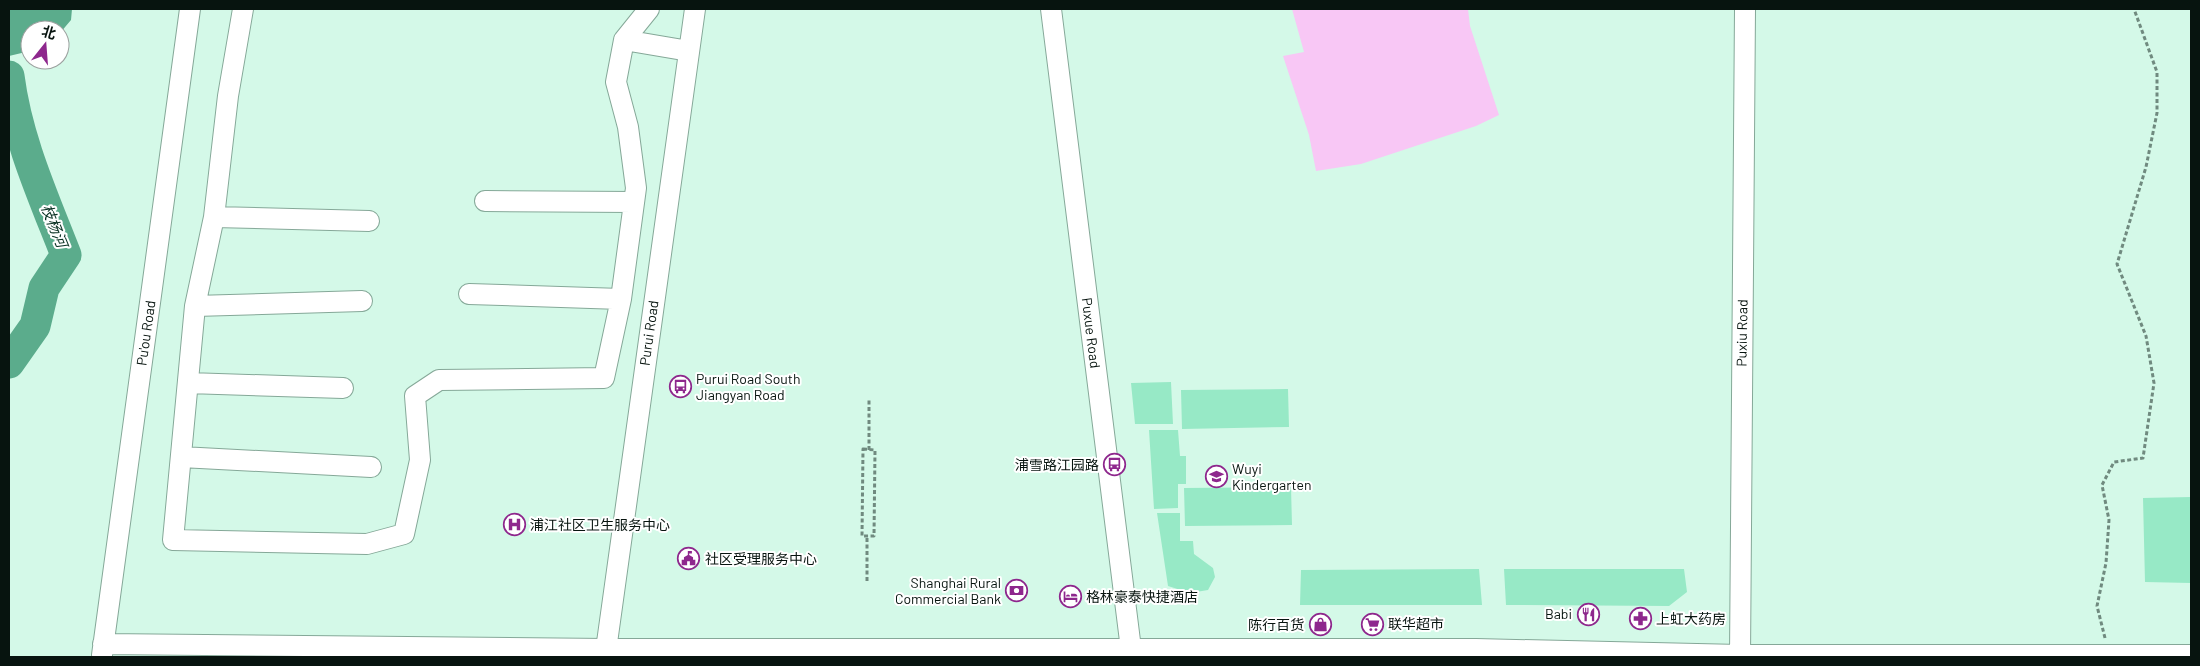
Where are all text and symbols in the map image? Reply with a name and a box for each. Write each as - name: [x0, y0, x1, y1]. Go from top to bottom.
- north arrow: [20, 20, 70, 70]
- text: 北: [40, 22, 58, 42]
- water label: 枝杨河: [38, 201, 73, 253]
- street label: Puxue Road: [1079, 297, 1104, 369]
- street label: Pu'ou Road: [133, 299, 159, 367]
- street label: Purui Road: [636, 299, 661, 367]
- street label: Puxiu Road: [1732, 299, 1751, 367]
- place label: Purui Road South Jiangyan Road: [696, 370, 800, 403]
- bus stop icon: Purui Road South Jiangyan Road: [668, 375, 692, 399]
- bus stop icon: 浦雪路江园路: [1103, 453, 1127, 477]
- place label: 浦雪路江园路: [1015, 456, 1099, 473]
- place label: Wuyi Kindergarten: [1232, 460, 1311, 493]
- school or university icon: Wuyi Kindergarten: [1204, 465, 1228, 489]
- hospital icon: 浦江社区卫生服务中心: [502, 513, 526, 537]
- place label: 浦江社区卫生服务中心: [530, 516, 670, 533]
- public building icon: 社区受理服务中心: [677, 547, 701, 571]
- place label: 社区受理服务中心: [705, 550, 817, 567]
- place label: Shanghai Rural Commercial Bank: [895, 574, 1001, 607]
- bank icon: Shanghai Rural Commercial Bank: [1005, 579, 1029, 603]
- hotel icon: 格林豪泰快捷酒店: [1058, 585, 1082, 609]
- place label: 格林豪泰快捷酒店: [1086, 588, 1198, 605]
- restaurant icon: Babi: [1576, 602, 1600, 626]
- place label: Babi: [1545, 605, 1572, 622]
- pharmacy icon: 上虹大药房: [1628, 607, 1652, 631]
- place label: 上虹大药房: [1656, 610, 1726, 627]
- supermarket icon: 联华超市: [1360, 612, 1384, 636]
- shop icon: 陈行百货: [1308, 613, 1332, 637]
- place label: 联华超市: [1388, 615, 1444, 632]
- place label: 陈行百货: [1248, 616, 1304, 633]

